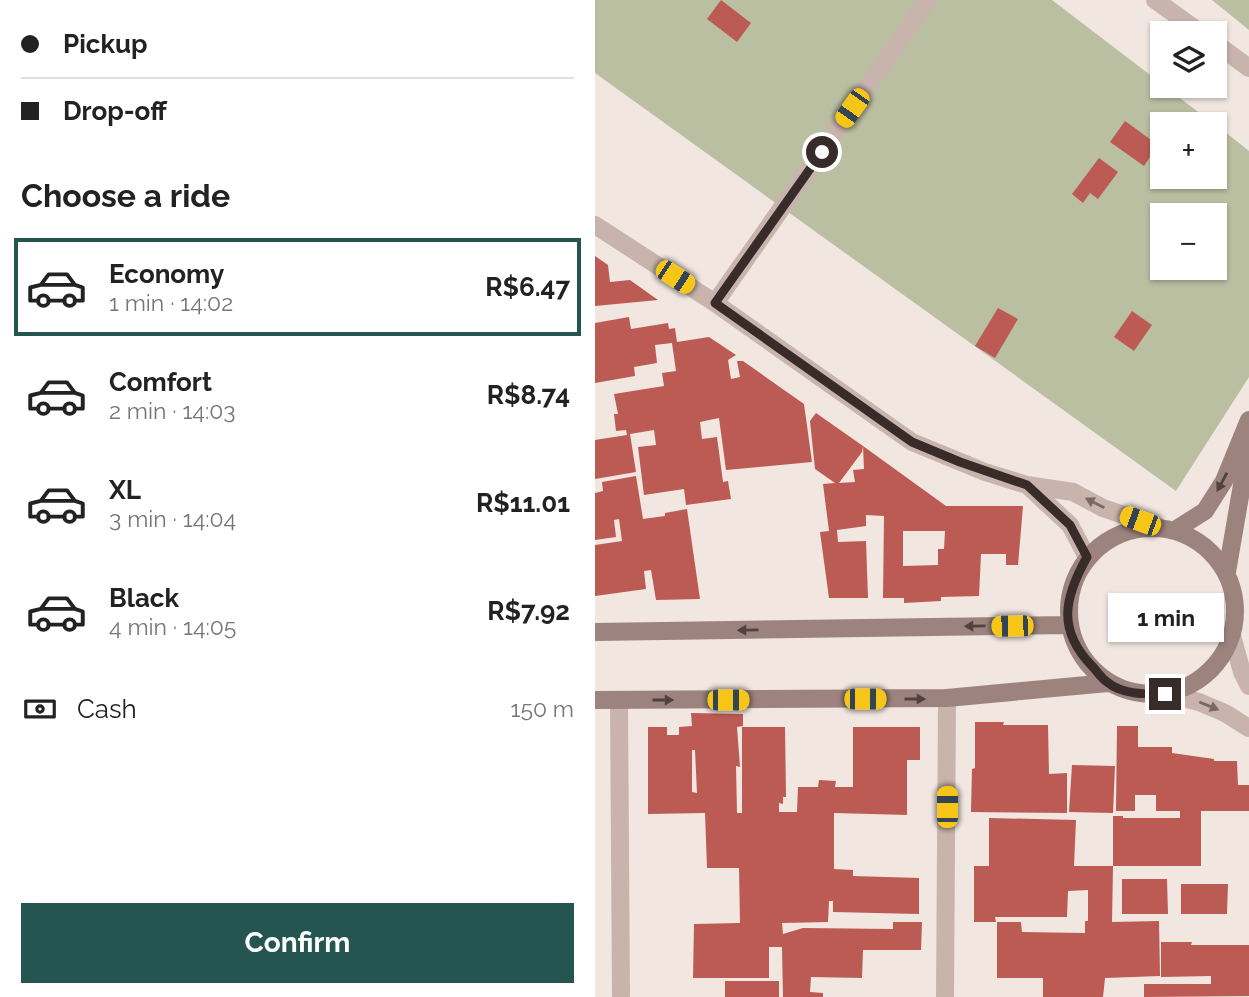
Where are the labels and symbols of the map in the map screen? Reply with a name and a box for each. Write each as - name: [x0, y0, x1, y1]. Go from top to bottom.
- car: [832, 85, 873, 131]
- route start: [806, 136, 838, 168]
- car: [652, 257, 699, 297]
- one-way arrow: [1217, 473, 1229, 493]
- one-way arrow: [1085, 498, 1105, 509]
- car: [1117, 504, 1164, 538]
- callout: 1 min: [1107, 592, 1223, 642]
- car: [991, 615, 1034, 637]
- one-way arrow: [964, 620, 986, 632]
- one-way arrow: [736, 624, 758, 635]
- route end: [1149, 678, 1181, 710]
- car: [845, 689, 887, 710]
- car: [708, 690, 750, 711]
- one-way arrow: [904, 693, 926, 704]
- one-way arrow: [652, 694, 674, 706]
- one-way arrow: [1199, 701, 1220, 712]
- car: [937, 786, 958, 828]

